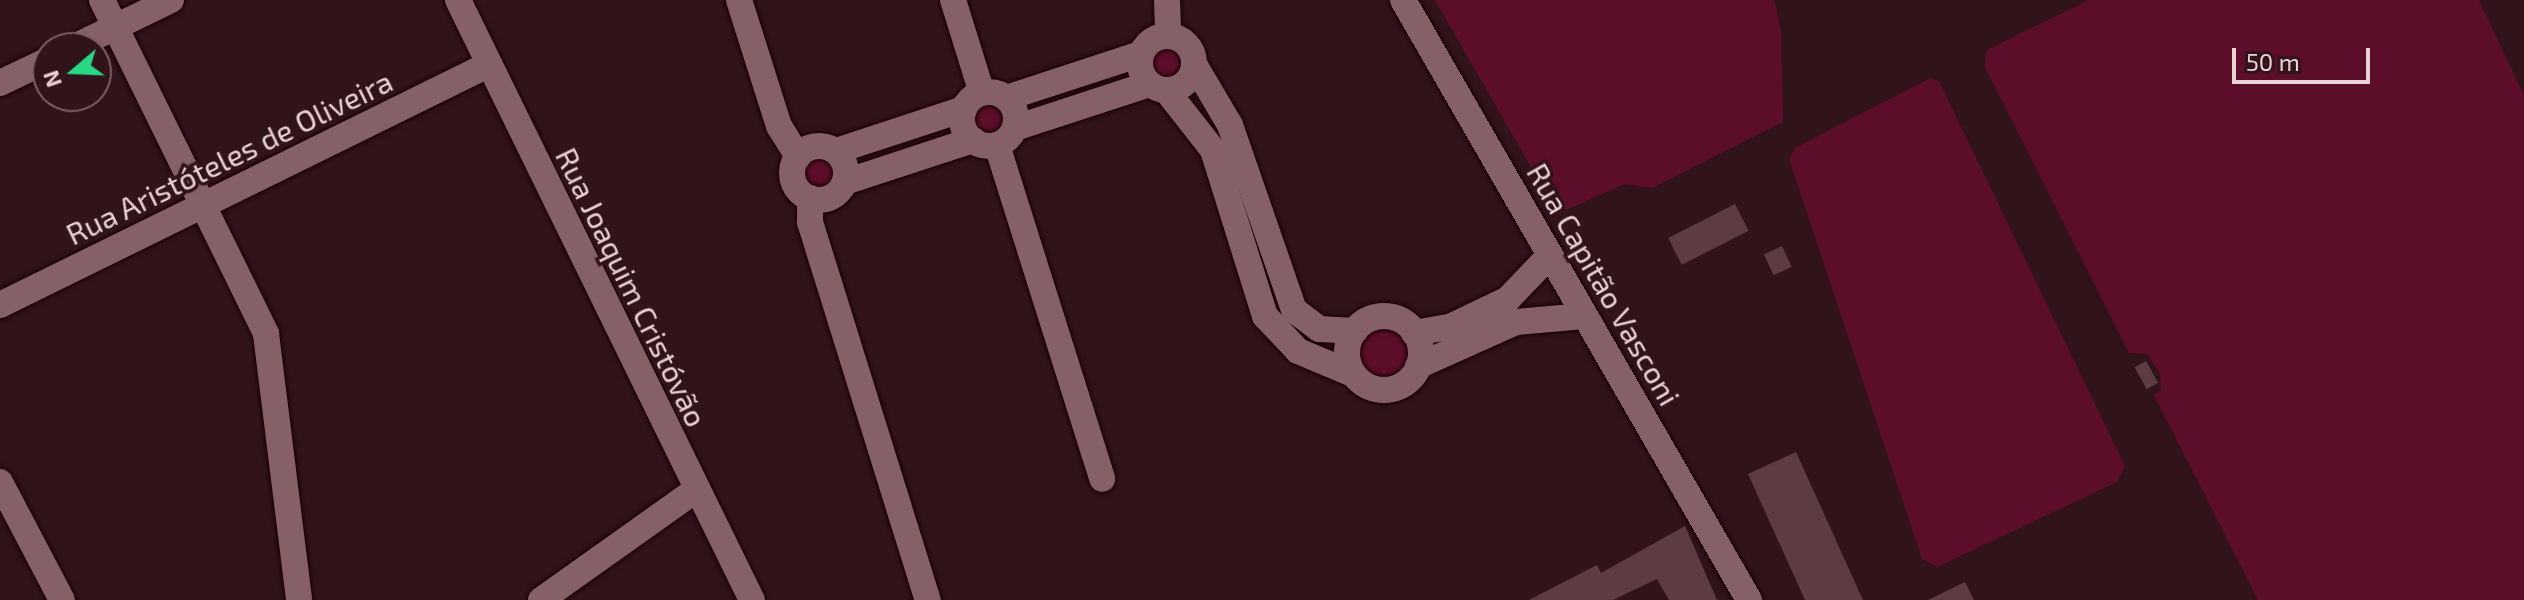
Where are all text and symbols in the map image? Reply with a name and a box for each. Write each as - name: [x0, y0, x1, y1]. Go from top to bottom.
- north arrow: [32, 32, 112, 112]
- scale bar: [2236, 32, 2374, 82]
- text: 50 m: [2246, 47, 2300, 76]
- street label: Rua Aristóteles de Oliveira: [60, 62, 398, 252]
- text: N: [36, 67, 66, 91]
- street label: Rua Joaquim Cristóvão: [549, 141, 715, 433]
- street label: Rua Capitão Vasconi: [1520, 156, 1688, 412]

